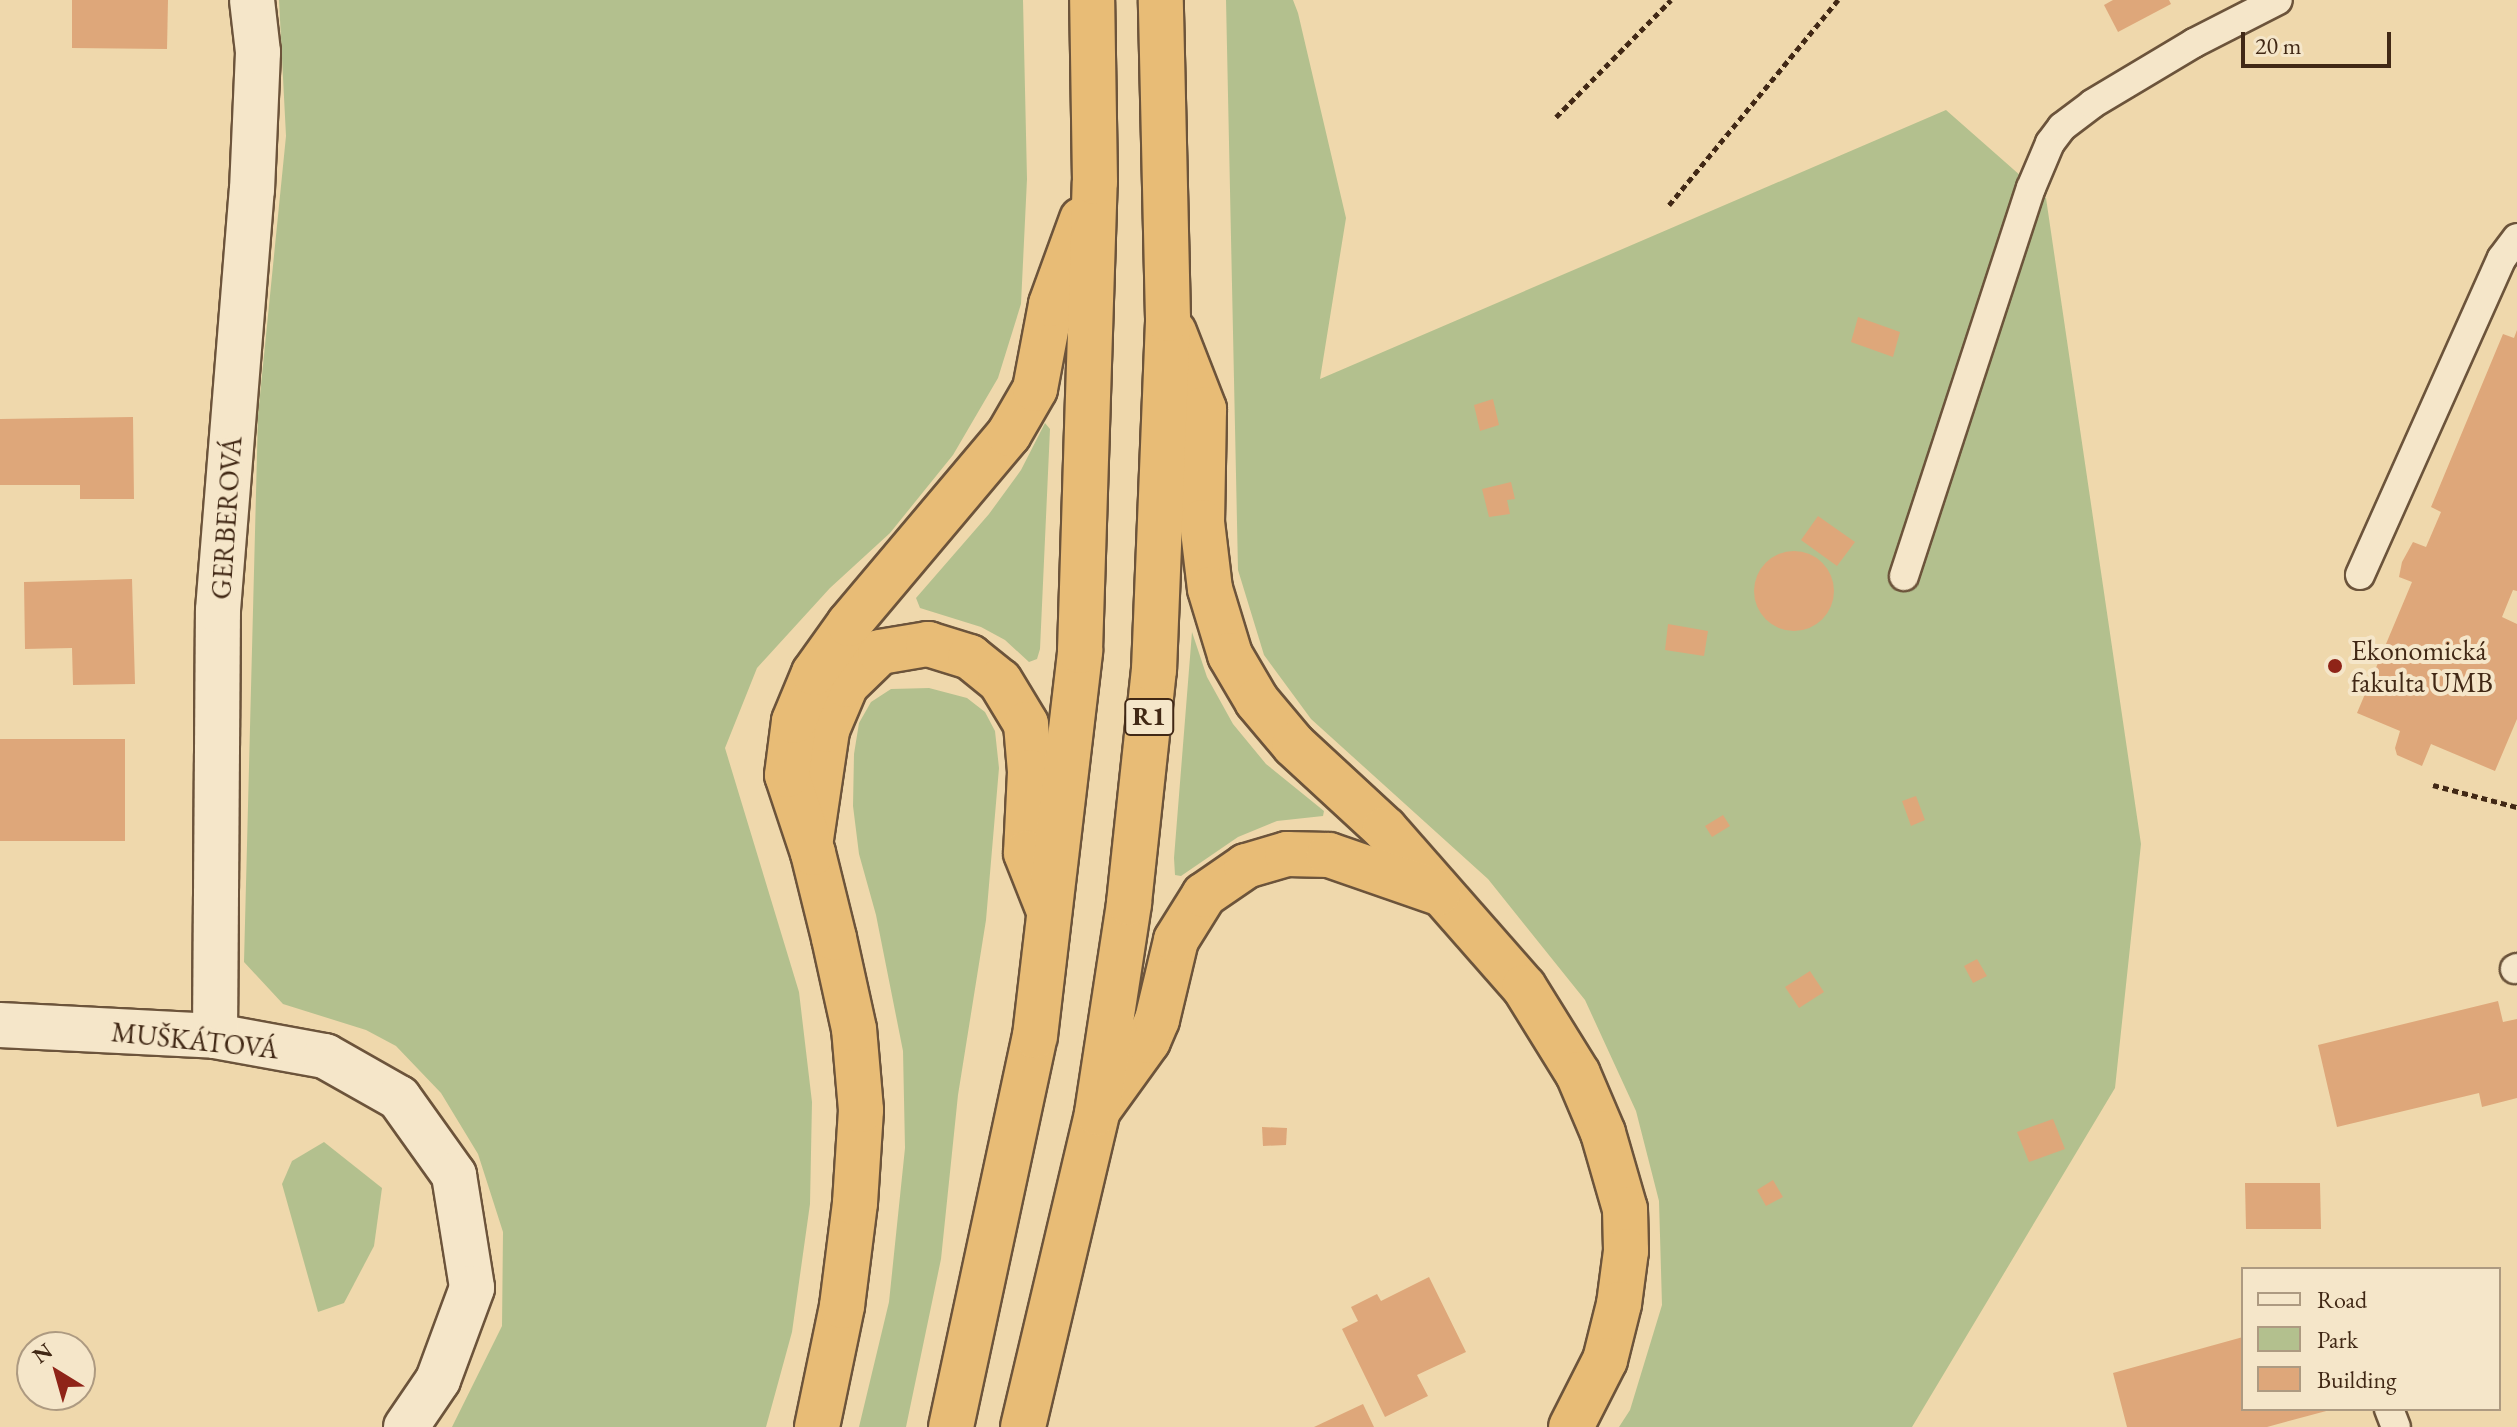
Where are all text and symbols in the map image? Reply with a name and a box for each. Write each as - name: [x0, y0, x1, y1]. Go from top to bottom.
- scale bar: [2245, 16, 2395, 66]
- text: 20 m: [2255, 30, 2302, 61]
- street label: GERBEROVÁ: [204, 435, 248, 601]
- place label: Ekonomická fakulta UMB: [2351, 633, 2493, 699]
- marker: Ekonomická fakulta UMB: [2326, 657, 2344, 675]
- road number: R1: [1123, 695, 1175, 739]
- street label: MUŠKÁTOVÁ: [110, 1015, 280, 1065]
- legend: [2241, 1267, 2501, 1411]
- text: Road: [2317, 1284, 2367, 1315]
- text: Park: [2317, 1324, 2358, 1355]
- north arrow: [16, 1331, 96, 1411]
- text: N: [27, 1336, 58, 1370]
- text: Building: [2317, 1364, 2397, 1395]

